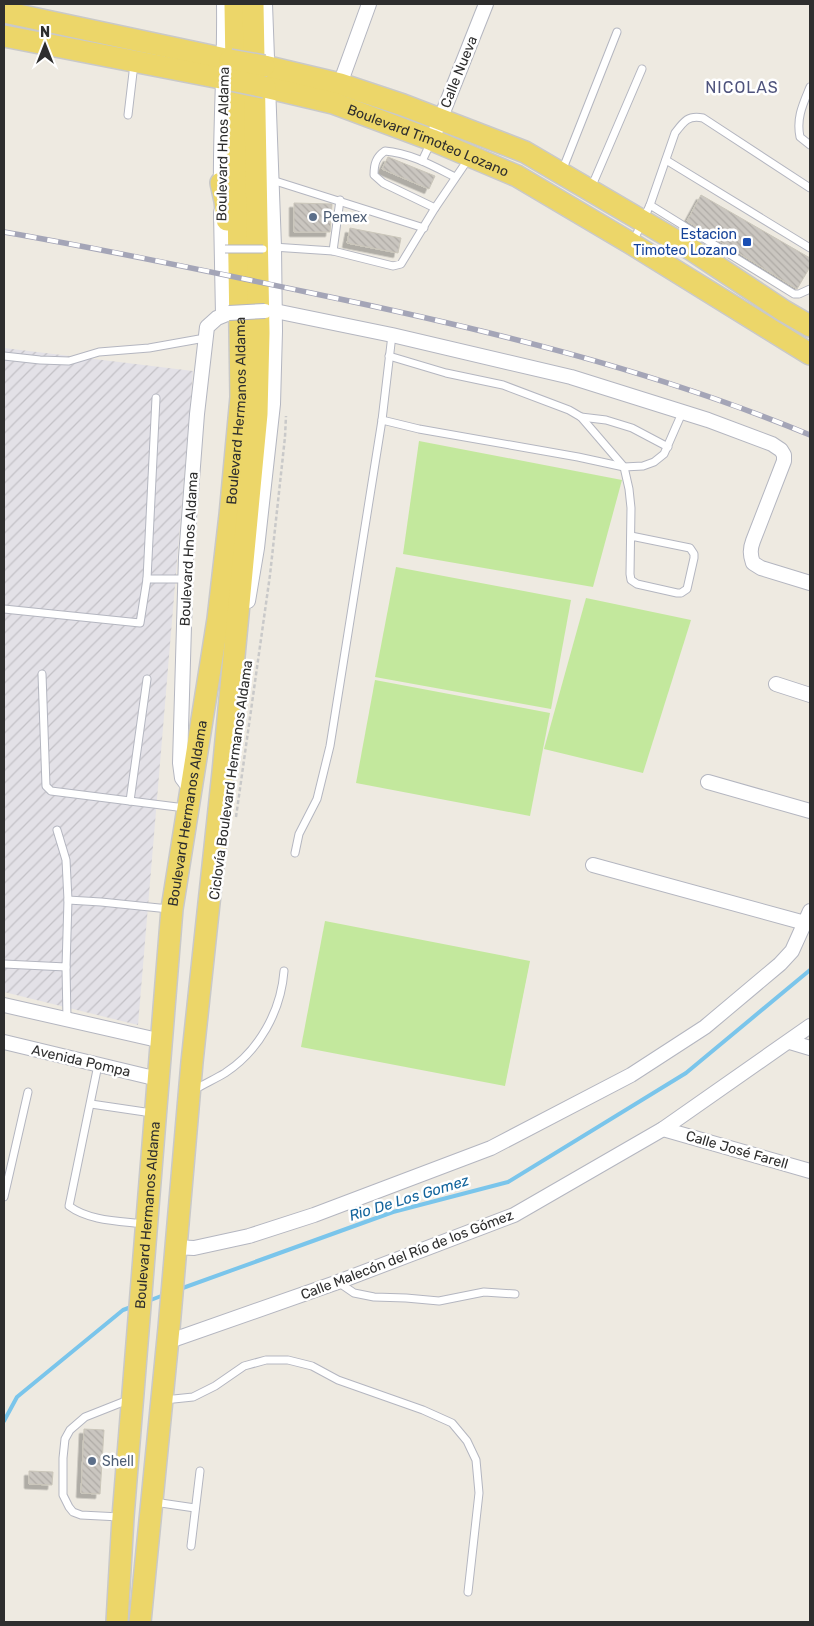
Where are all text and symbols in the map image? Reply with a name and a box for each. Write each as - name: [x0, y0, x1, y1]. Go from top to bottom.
- north arrow: [20, 20, 70, 70]
- text: N: [40, 24, 50, 41]
- street label: Calle Nueva: [437, 34, 481, 110]
- street label: Boulevard Hnos Aldama: [213, 67, 233, 221]
- district label: NICOLAS: [705, 78, 779, 97]
- street label: Boulevard Timoteo Lozano: [345, 101, 511, 180]
- place label: Pemex: [323, 209, 368, 226]
- marker: Pemex: [307, 211, 319, 223]
- place label: Estacion Timoteo Lozano: [633, 226, 737, 259]
- marker: Estacion Timoteo Lozano: [741, 236, 753, 248]
- street label: Boulevard Hermanos Aldama: [223, 317, 250, 505]
- street label: Boulevard Hnos Aldama: [176, 471, 202, 627]
- street label: Ciclovía Boulevard Hermanos Aldama: [206, 659, 256, 901]
- street label: Boulevard Hermanos Aldama: [164, 719, 210, 908]
- street label: Avenida Pompa: [30, 1041, 132, 1081]
- street label: Boulevard Hermanos Aldama: [131, 1121, 163, 1310]
- street label: Calle José Farell: [684, 1127, 790, 1173]
- water label: Rio De Los Gomez: [347, 1171, 472, 1225]
- street label: Calle Malecón del Río de los Gómez: [298, 1206, 516, 1304]
- place label: Shell: [102, 1453, 134, 1470]
- marker: Shell: [86, 1455, 98, 1467]

